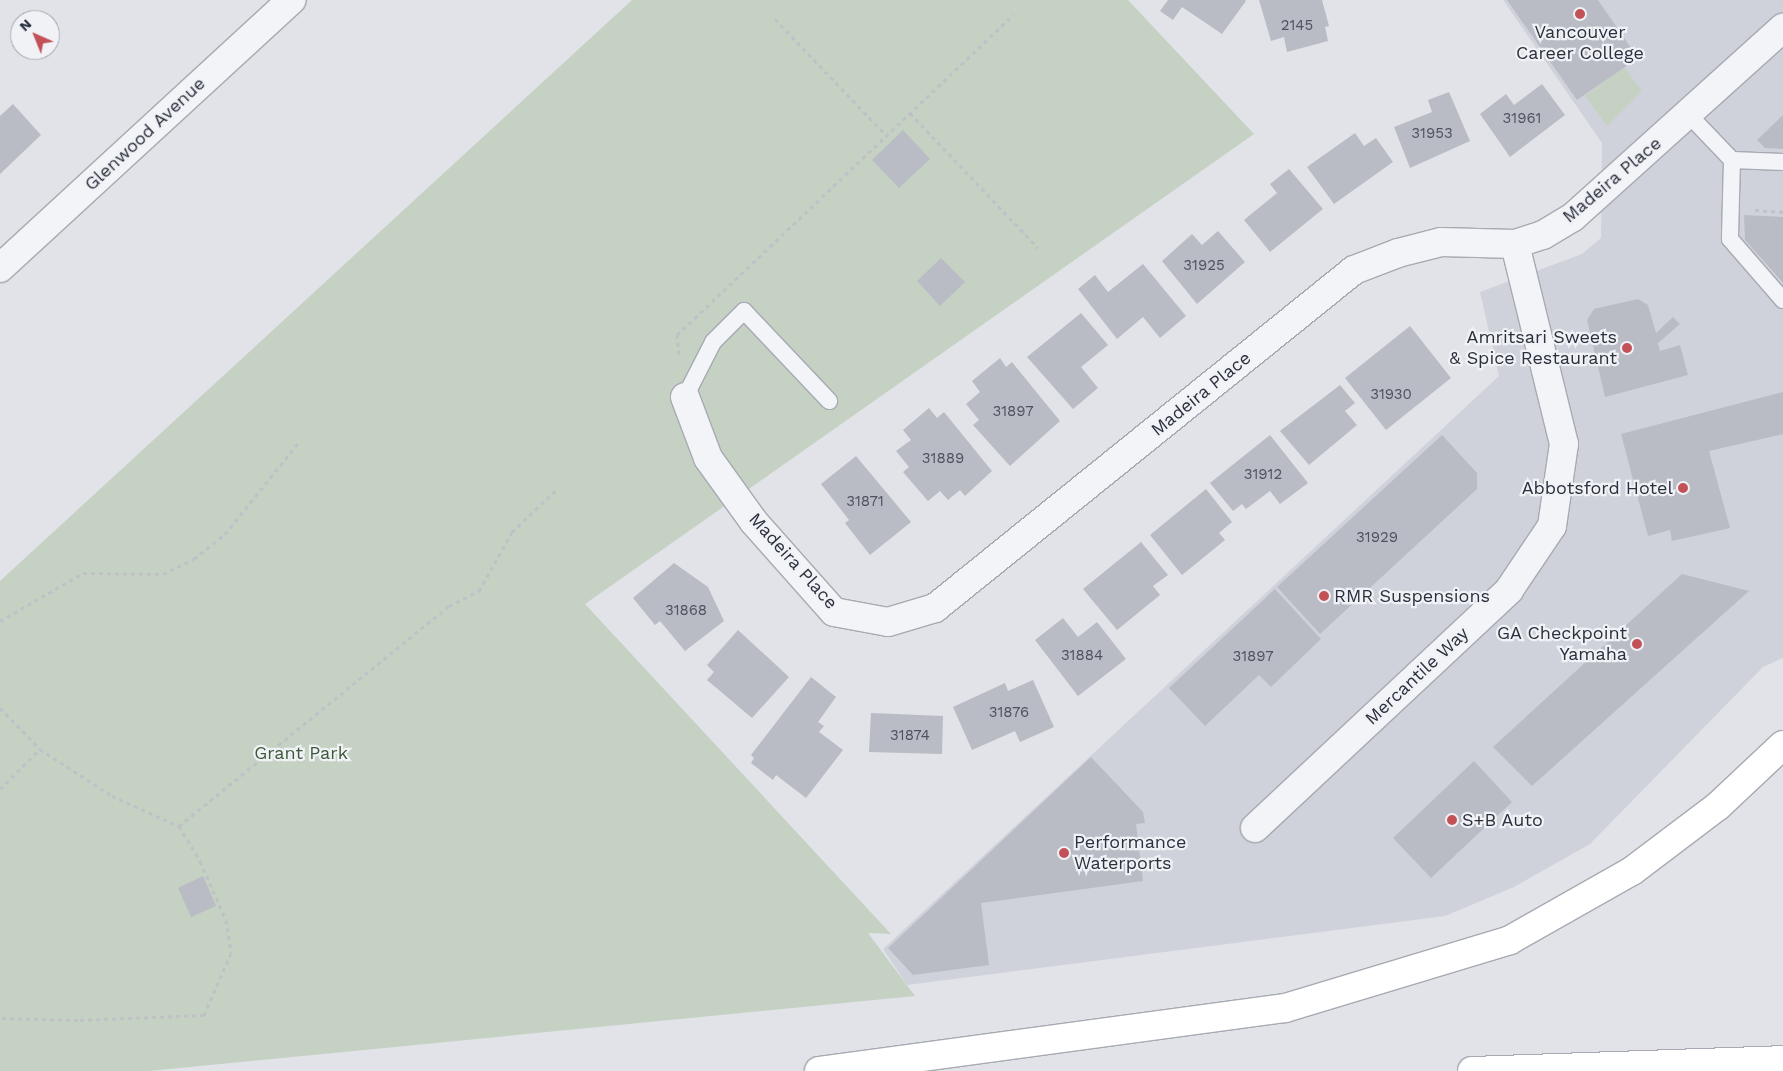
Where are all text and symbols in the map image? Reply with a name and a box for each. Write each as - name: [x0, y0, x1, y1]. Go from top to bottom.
- marker: Vancouver Career College: [1574, 8, 1586, 20]
- north arrow: [10, 10, 60, 60]
- text: N: [16, 16, 35, 34]
- house number: 2145: [1281, 17, 1313, 35]
- place label: Vancouver Career College: [1516, 22, 1644, 64]
- street label: Glenwood Avenue: [80, 72, 210, 196]
- house number: 31961: [1503, 110, 1541, 128]
- house number: 31953: [1411, 125, 1453, 143]
- street label: Madeira Place: [1558, 132, 1666, 228]
- house number: 31925: [1183, 257, 1225, 275]
- place label: Amritsari Sweets & Spice Restaurant: [1449, 327, 1617, 369]
- marker: Amritsari Sweets & Spice Restaurant: [1621, 342, 1633, 354]
- street label: Madeira Place: [1147, 347, 1255, 441]
- house number: 31930: [1370, 386, 1412, 404]
- house number: 31897: [992, 403, 1034, 421]
- house number: 31889: [922, 450, 964, 468]
- house number: 31912: [1244, 466, 1282, 484]
- place label: Abbotsford Hotel: [1522, 477, 1673, 499]
- marker: Abbotsford Hotel: [1677, 482, 1689, 494]
- house number: 31871: [846, 493, 884, 511]
- street label: Madeira Place: [744, 508, 842, 614]
- house number: 31929: [1356, 529, 1398, 547]
- place label: RMR Suspensions: [1334, 585, 1490, 607]
- marker: RMR Suspensions: [1318, 590, 1330, 602]
- house number: 31868: [665, 602, 707, 620]
- street label: Mercantile Way: [1361, 622, 1473, 730]
- place label: GA Checkpoint Yamaha: [1496, 623, 1627, 666]
- marker: GA Checkpoint Yamaha: [1631, 638, 1643, 650]
- house number: 31884: [1061, 647, 1103, 665]
- house number: 31897: [1232, 648, 1274, 666]
- house number: 31876: [989, 704, 1029, 722]
- house number: 31874: [890, 727, 930, 745]
- park label: Grant Park: [254, 742, 348, 764]
- place label: S+B Auto: [1462, 809, 1543, 831]
- marker: S+B Auto: [1446, 814, 1458, 826]
- place label: Performance Waterports: [1074, 832, 1186, 874]
- marker: Performance Waterports: [1058, 847, 1070, 859]

